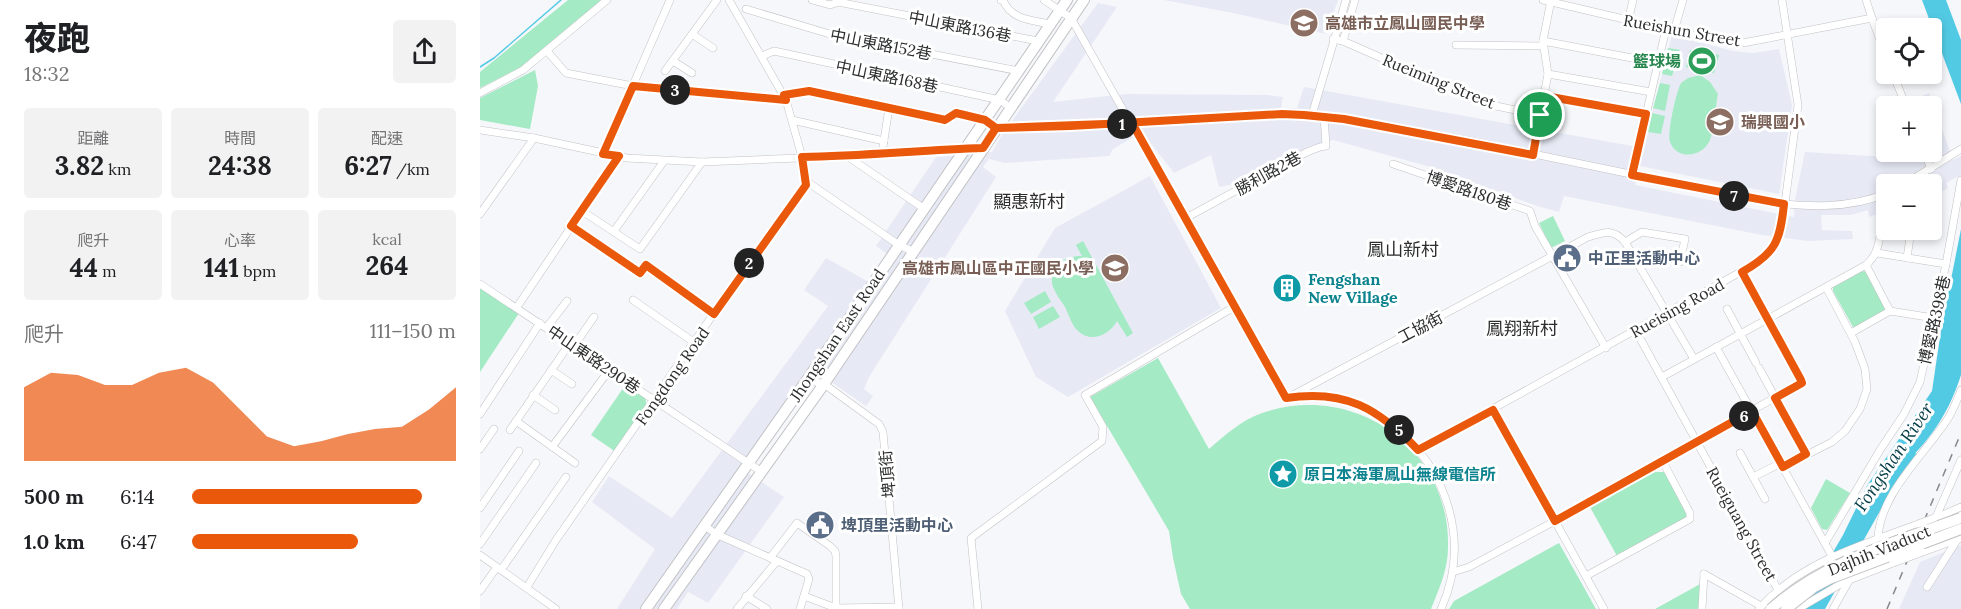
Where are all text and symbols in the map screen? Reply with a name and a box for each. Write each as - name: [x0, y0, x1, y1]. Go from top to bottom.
- street label: 中山東路136巷: [907, 6, 1013, 46]
- school or university icon: 高雄市立鳳山國民中學: [1288, 7, 1320, 39]
- street label: Rueishun Street: [1622, 10, 1743, 50]
- place label: 高雄市立鳳山國民中學: [1325, 13, 1485, 33]
- text: 夜跑: [24, 17, 90, 59]
- map controls: [1876, 18, 1942, 240]
- button: locate: [1876, 18, 1942, 84]
- button: share: [393, 20, 456, 83]
- street label: 中山東路152巷: [828, 24, 934, 64]
- sports icon: 籃球場: [1686, 45, 1718, 77]
- street label: Rueiming Street: [1380, 49, 1499, 113]
- place label: 籃球場: [1633, 51, 1681, 71]
- street label: 中山東路168巷: [834, 55, 940, 97]
- text: 18:32: [24, 61, 69, 86]
- pin: 3: [660, 75, 690, 105]
- text: 3: [671, 80, 679, 100]
- pin: [1514, 89, 1565, 140]
- button: +: [1876, 96, 1942, 162]
- icon: arrive: [1523, 98, 1556, 131]
- school or university icon: 瑞興國小: [1704, 106, 1736, 138]
- pin: 1: [1107, 109, 1137, 139]
- place label: 瑞興國小: [1741, 112, 1805, 132]
- text: 1: [1119, 114, 1125, 134]
- text: 距離: [77, 128, 109, 148]
- text: 時間: [224, 128, 256, 148]
- text: 配速: [371, 128, 403, 148]
- street label: 勝利路2巷: [1231, 147, 1305, 199]
- text: 3.82: [55, 149, 104, 182]
- text: 24:38: [208, 149, 272, 182]
- text: 6:27: [344, 149, 392, 182]
- text: km: [104, 159, 131, 179]
- text: /km: [392, 159, 430, 179]
- street label: 博愛路180巷: [1424, 166, 1514, 214]
- button: −: [1876, 174, 1942, 240]
- pin: 7: [1719, 181, 1749, 211]
- text: 7: [1730, 186, 1738, 206]
- district label: 顯惠新村: [993, 190, 1065, 213]
- text: kcal: [372, 229, 402, 249]
- text: 爬升: [77, 230, 109, 250]
- text: 心率: [224, 230, 256, 250]
- district label: 鳳山新村: [1367, 238, 1439, 261]
- public building icon: 中正里活動中心: [1551, 242, 1583, 274]
- pin: 2: [734, 248, 764, 278]
- place label: 中正里活動中心: [1588, 248, 1700, 268]
- text: 264: [365, 249, 409, 282]
- text: 44: [69, 251, 98, 284]
- text: 141: [204, 251, 239, 284]
- school or university icon: 高雄市鳳山區中正國民小學: [1099, 252, 1131, 284]
- text: 2: [745, 253, 753, 273]
- place label: 高雄市鳳山區中正國民小學: [902, 258, 1094, 278]
- text: m: [98, 261, 117, 281]
- text: bpm: [239, 261, 276, 281]
- street label: Jhongshan East Road: [785, 264, 889, 406]
- place label: Fengshan New Village: [1308, 269, 1398, 307]
- building icon: Fengshan New Village: [1271, 272, 1303, 304]
- street label: 博愛路398巷: [1914, 273, 1954, 367]
- street label: Rueising Road: [1626, 274, 1728, 342]
- street label: 工協街: [1394, 307, 1446, 347]
- district label: 鳳翔新村: [1486, 317, 1558, 340]
- text: 111–150 m: [369, 318, 456, 343]
- text: 爬升: [24, 321, 64, 346]
- street label: 中山東路290巷: [544, 321, 644, 397]
- street label: Fongdong Road: [631, 323, 713, 429]
- water label: Fongshan River: [1849, 397, 1939, 515]
- pin: 6: [1729, 401, 1759, 431]
- text: 6: [1739, 406, 1749, 426]
- pin: 5: [1384, 415, 1414, 445]
- text: 5: [1395, 420, 1403, 440]
- street label: 埤頂街: [875, 449, 899, 499]
- place icon: 原日本海軍鳳山無線電信所: [1267, 458, 1299, 490]
- street label: Rueiguang Street: [1702, 463, 1782, 585]
- place label: 原日本海軍鳳山無線電信所: [1304, 464, 1496, 484]
- text: 500 m: [24, 484, 84, 509]
- text: 6:14: [120, 484, 155, 509]
- public building icon: 埤頂里活動中心: [804, 509, 836, 541]
- place label: 埤頂里活動中心: [841, 515, 953, 535]
- street label: Dajhih Viaduct: [1825, 520, 1934, 580]
- text: 1.0 km: [24, 529, 85, 554]
- text: 6:47: [120, 529, 157, 554]

